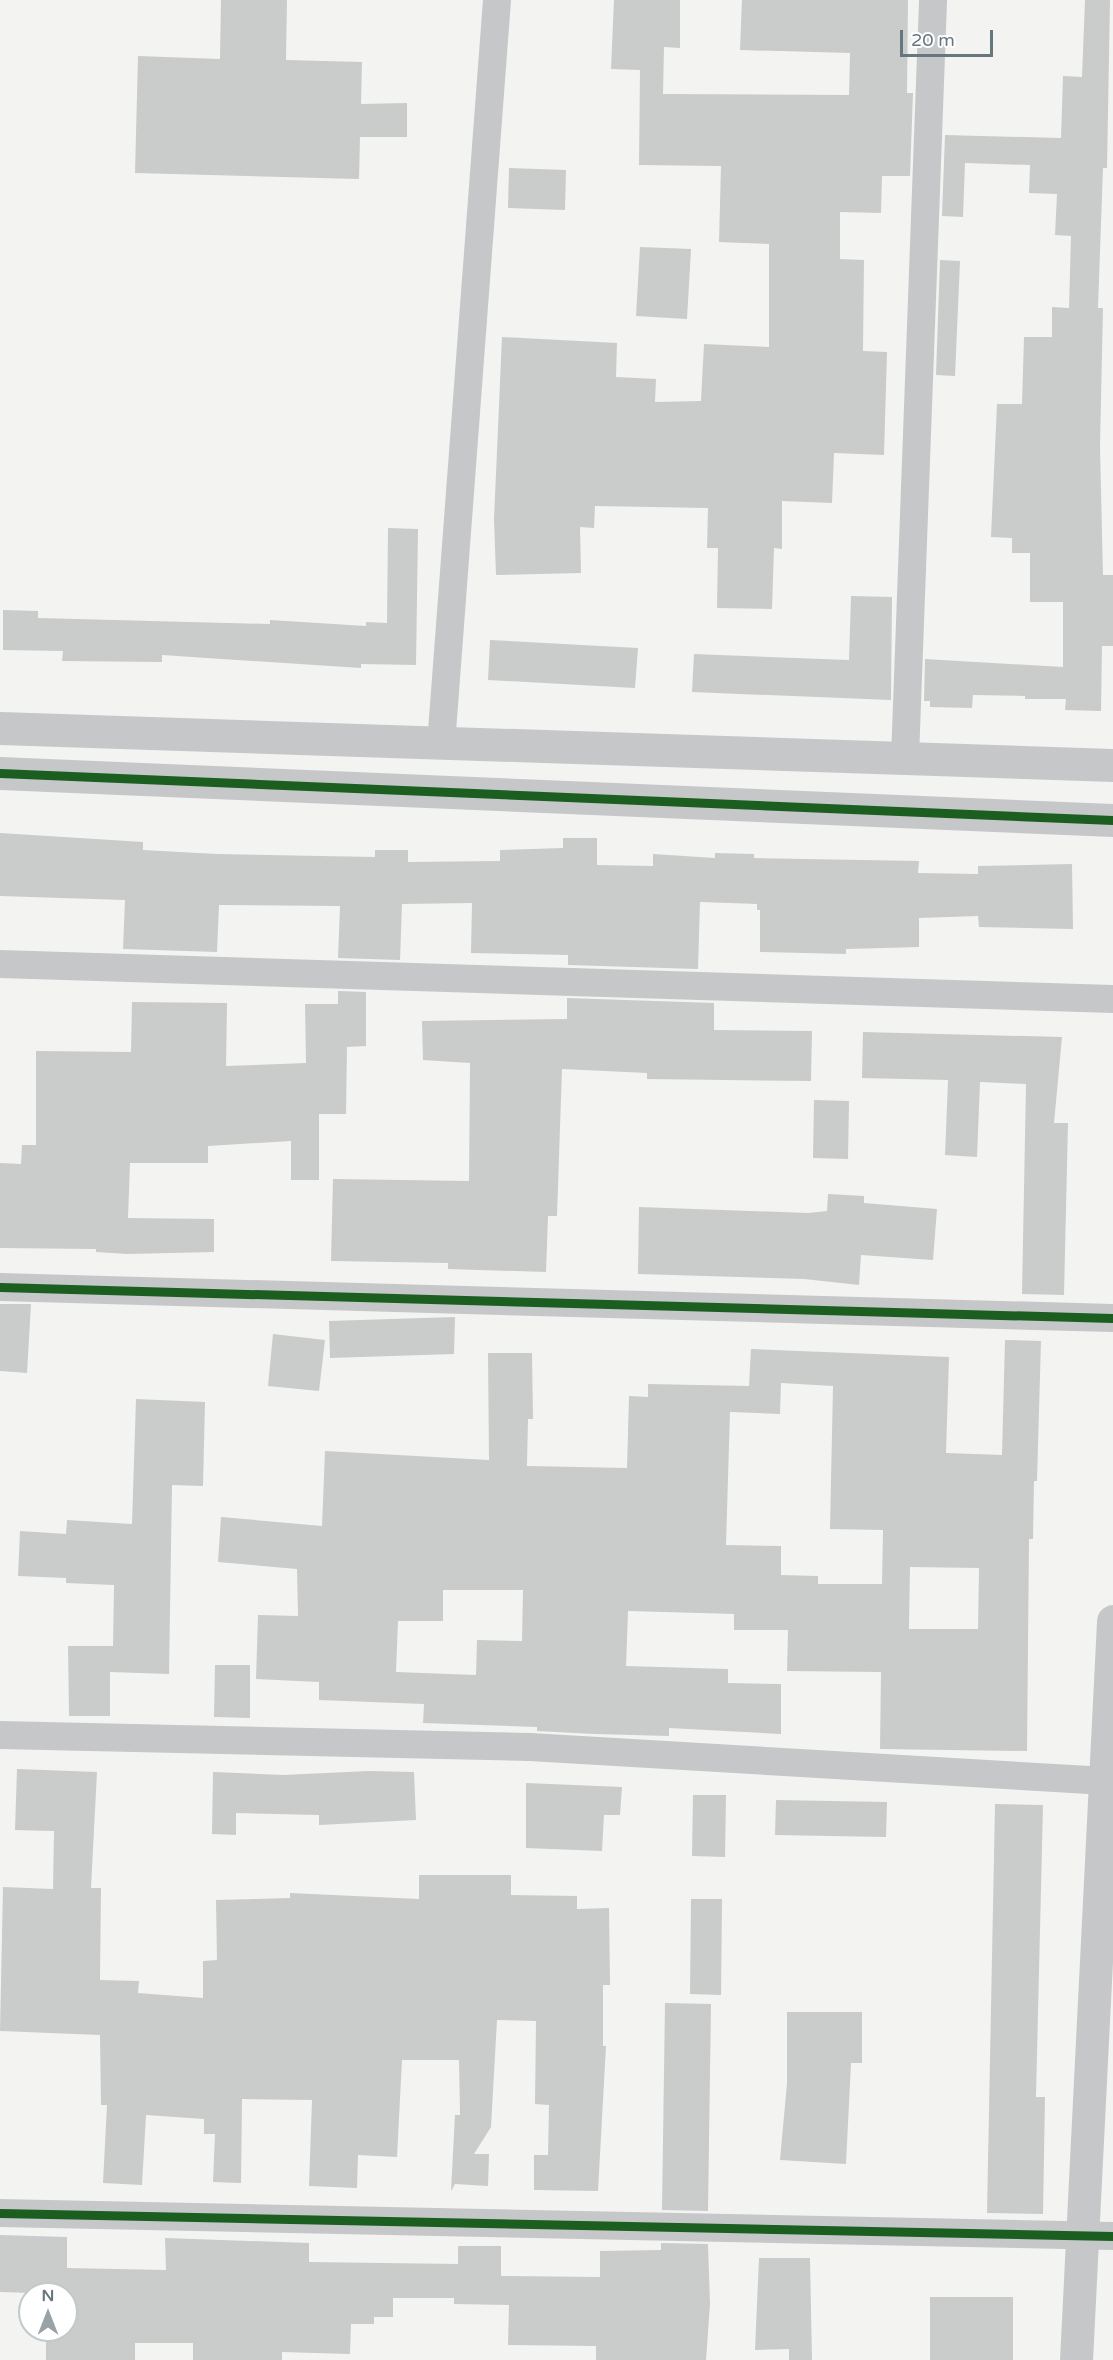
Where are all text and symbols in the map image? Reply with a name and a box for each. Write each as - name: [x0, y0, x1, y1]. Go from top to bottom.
- scale bar: [903, 18, 996, 56]
- text: 20 m: [911, 29, 955, 51]
- north arrow: [18, 2282, 78, 2342]
- text: N: [42, 2286, 54, 2306]

